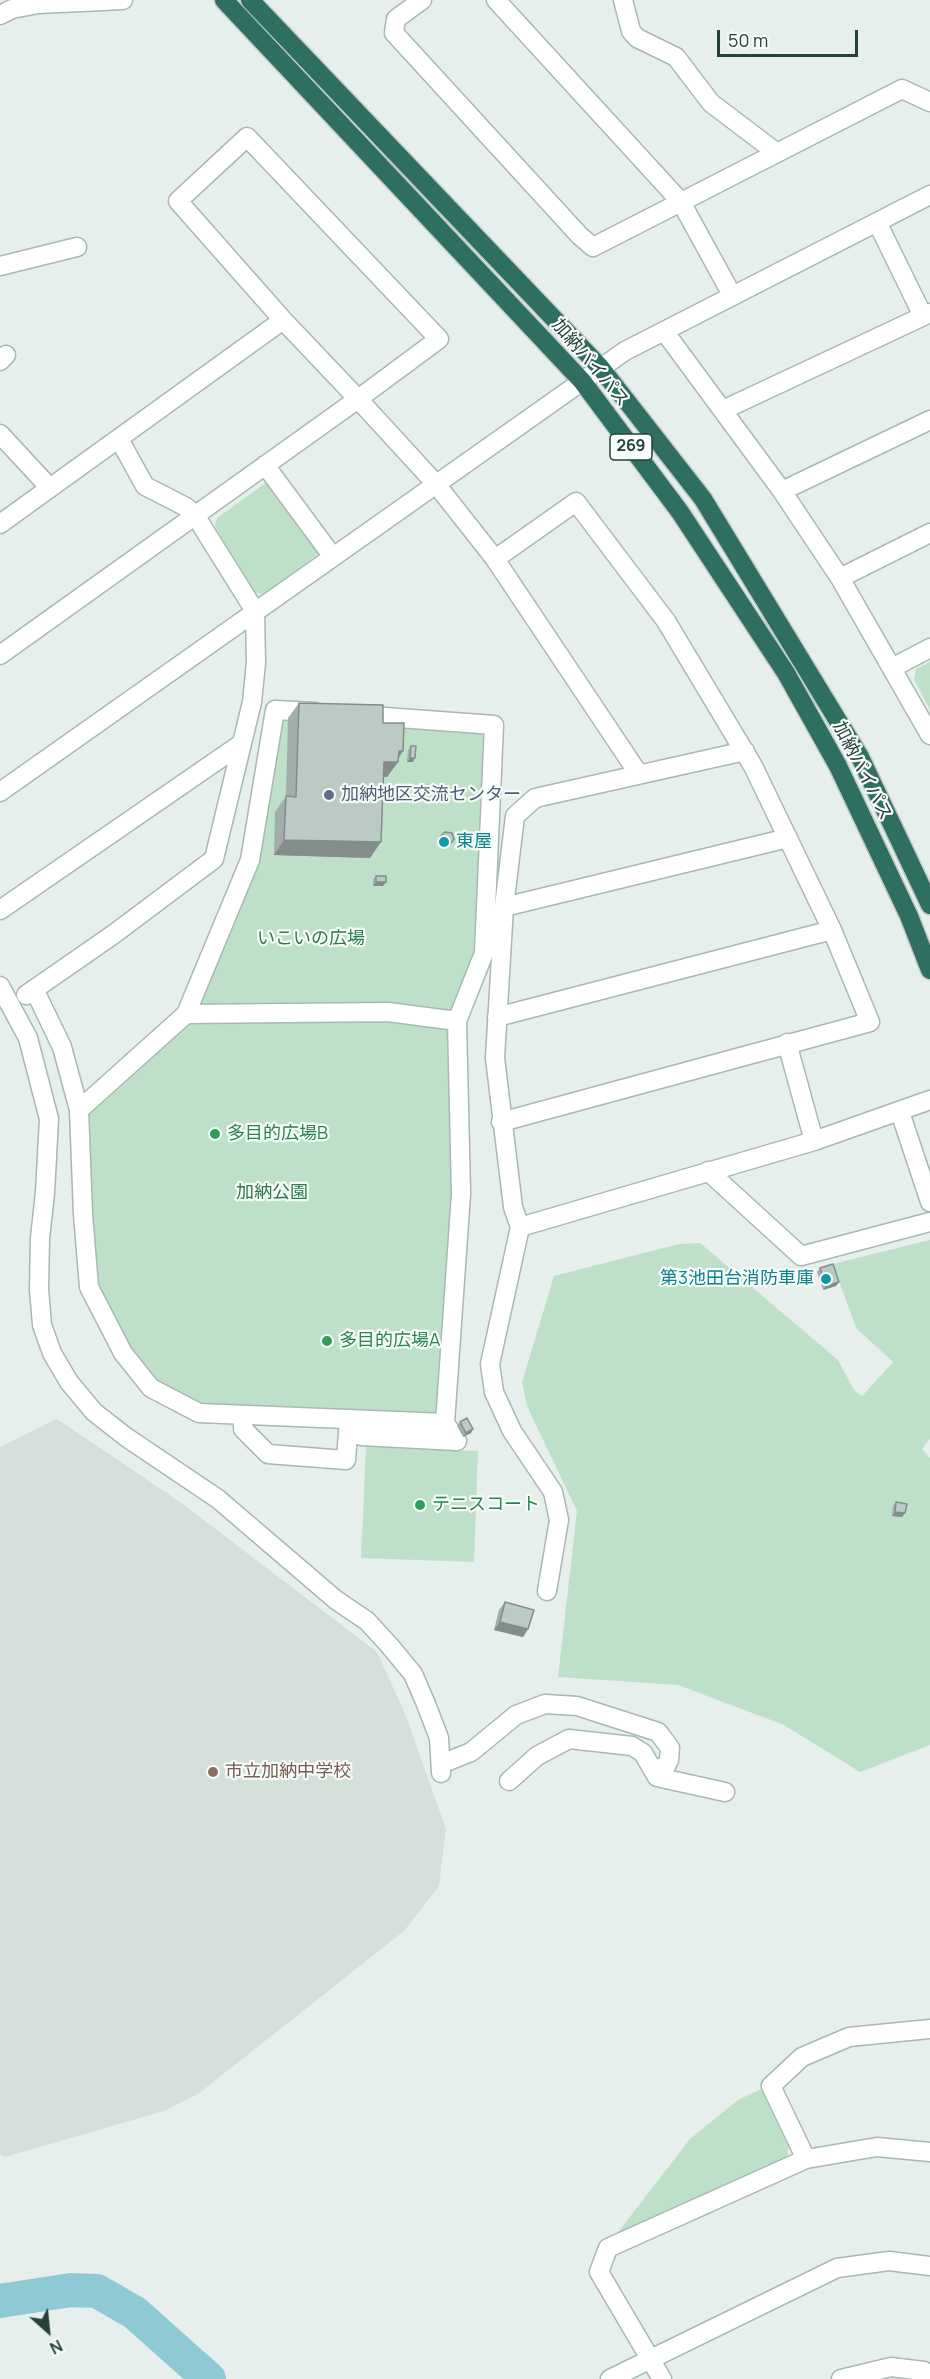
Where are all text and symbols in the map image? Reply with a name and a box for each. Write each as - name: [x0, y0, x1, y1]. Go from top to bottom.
- scale bar: [720, 18, 861, 56]
- text: 50 m: [728, 28, 768, 52]
- street label: 加納バイパス: [547, 315, 633, 411]
- road number: 269: [610, 434, 652, 460]
- street label: 加納バイパス: [828, 718, 896, 824]
- place label: 加納地区交流センター: [341, 784, 521, 806]
- marker: 加納地区交流センター: [322, 788, 336, 802]
- place label: 東屋: [456, 831, 492, 853]
- marker: 東屋: [437, 835, 451, 849]
- park label: いこいの広場: [257, 928, 365, 950]
- place label: 多目的広場B: [227, 1123, 328, 1145]
- marker: 多目的広場B: [208, 1127, 222, 1141]
- park label: 加納公園: [236, 1182, 308, 1204]
- place label: 第3池田台消防車庫: [660, 1268, 814, 1290]
- marker: 第3池田台消防車庫: [819, 1272, 833, 1286]
- place label: 多目的広場A: [339, 1330, 440, 1352]
- marker: 多目的広場A: [320, 1334, 334, 1348]
- place label: テニスコート: [432, 1494, 540, 1516]
- marker: テニスコート: [413, 1498, 427, 1512]
- place label: 市立加納中学校: [225, 1761, 351, 1783]
- marker: 市立加納中学校: [206, 1765, 220, 1779]
- north arrow: [18, 2301, 78, 2361]
- text: N: [46, 2335, 66, 2359]

